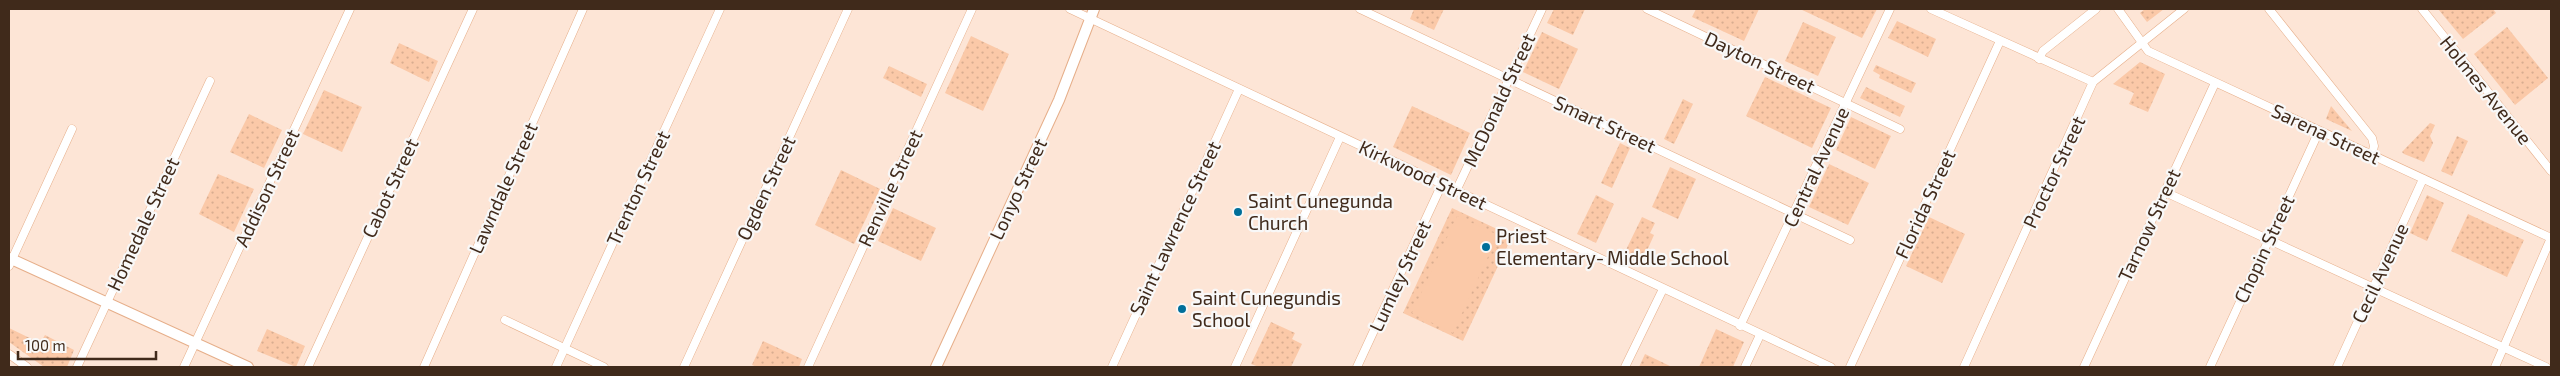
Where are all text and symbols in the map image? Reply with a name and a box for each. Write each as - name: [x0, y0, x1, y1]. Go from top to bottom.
- street label: Dayton Street: [1701, 26, 1819, 97]
- street label: McDonald Street: [1458, 29, 1539, 170]
- street label: Holmes Avenue: [2436, 31, 2537, 149]
- street label: Smart Street: [1551, 90, 1660, 157]
- street label: Sarena Street: [2268, 98, 2384, 169]
- street label: Central Avenue: [1778, 103, 1853, 231]
- street label: Proctor Street: [2018, 112, 2090, 231]
- street label: Lawndale Street: [463, 119, 542, 257]
- street label: Addison Street: [229, 125, 304, 250]
- street label: Renville Street: [852, 126, 927, 250]
- street label: Trenton Street: [601, 127, 674, 249]
- street label: Ogden Street: [731, 132, 800, 244]
- street label: Cabot Street: [356, 134, 423, 241]
- street label: Lonyo Street: [984, 134, 1051, 243]
- street label: Kirkwood Street: [1356, 135, 1491, 214]
- street label: Saint Lawrence Street: [1124, 137, 1225, 318]
- street label: Florida Street: [1889, 146, 1960, 262]
- street label: Homedale Street: [102, 153, 184, 294]
- street label: Tarnow Street: [2112, 165, 2185, 285]
- place label: Saint Cunegunda Church: [1248, 189, 1393, 234]
- street label: Chopin Street: [2229, 191, 2299, 306]
- marker: Saint Cunegunda Church: [1232, 206, 1244, 218]
- street label: Lumley Street: [1364, 217, 1435, 335]
- street label: Cecil Avenue: [2346, 219, 2413, 326]
- place label: Priest Elementary‑Middle School: [1496, 224, 1729, 269]
- marker: Priest Elementary‑Middle School: [1480, 241, 1492, 253]
- place label: Saint Cunegundis School: [1192, 286, 1341, 331]
- marker: Saint Cunegundis School: [1176, 303, 1188, 315]
- scale bar: [18, 328, 155, 360]
- text: 100 m: [25, 336, 66, 354]

